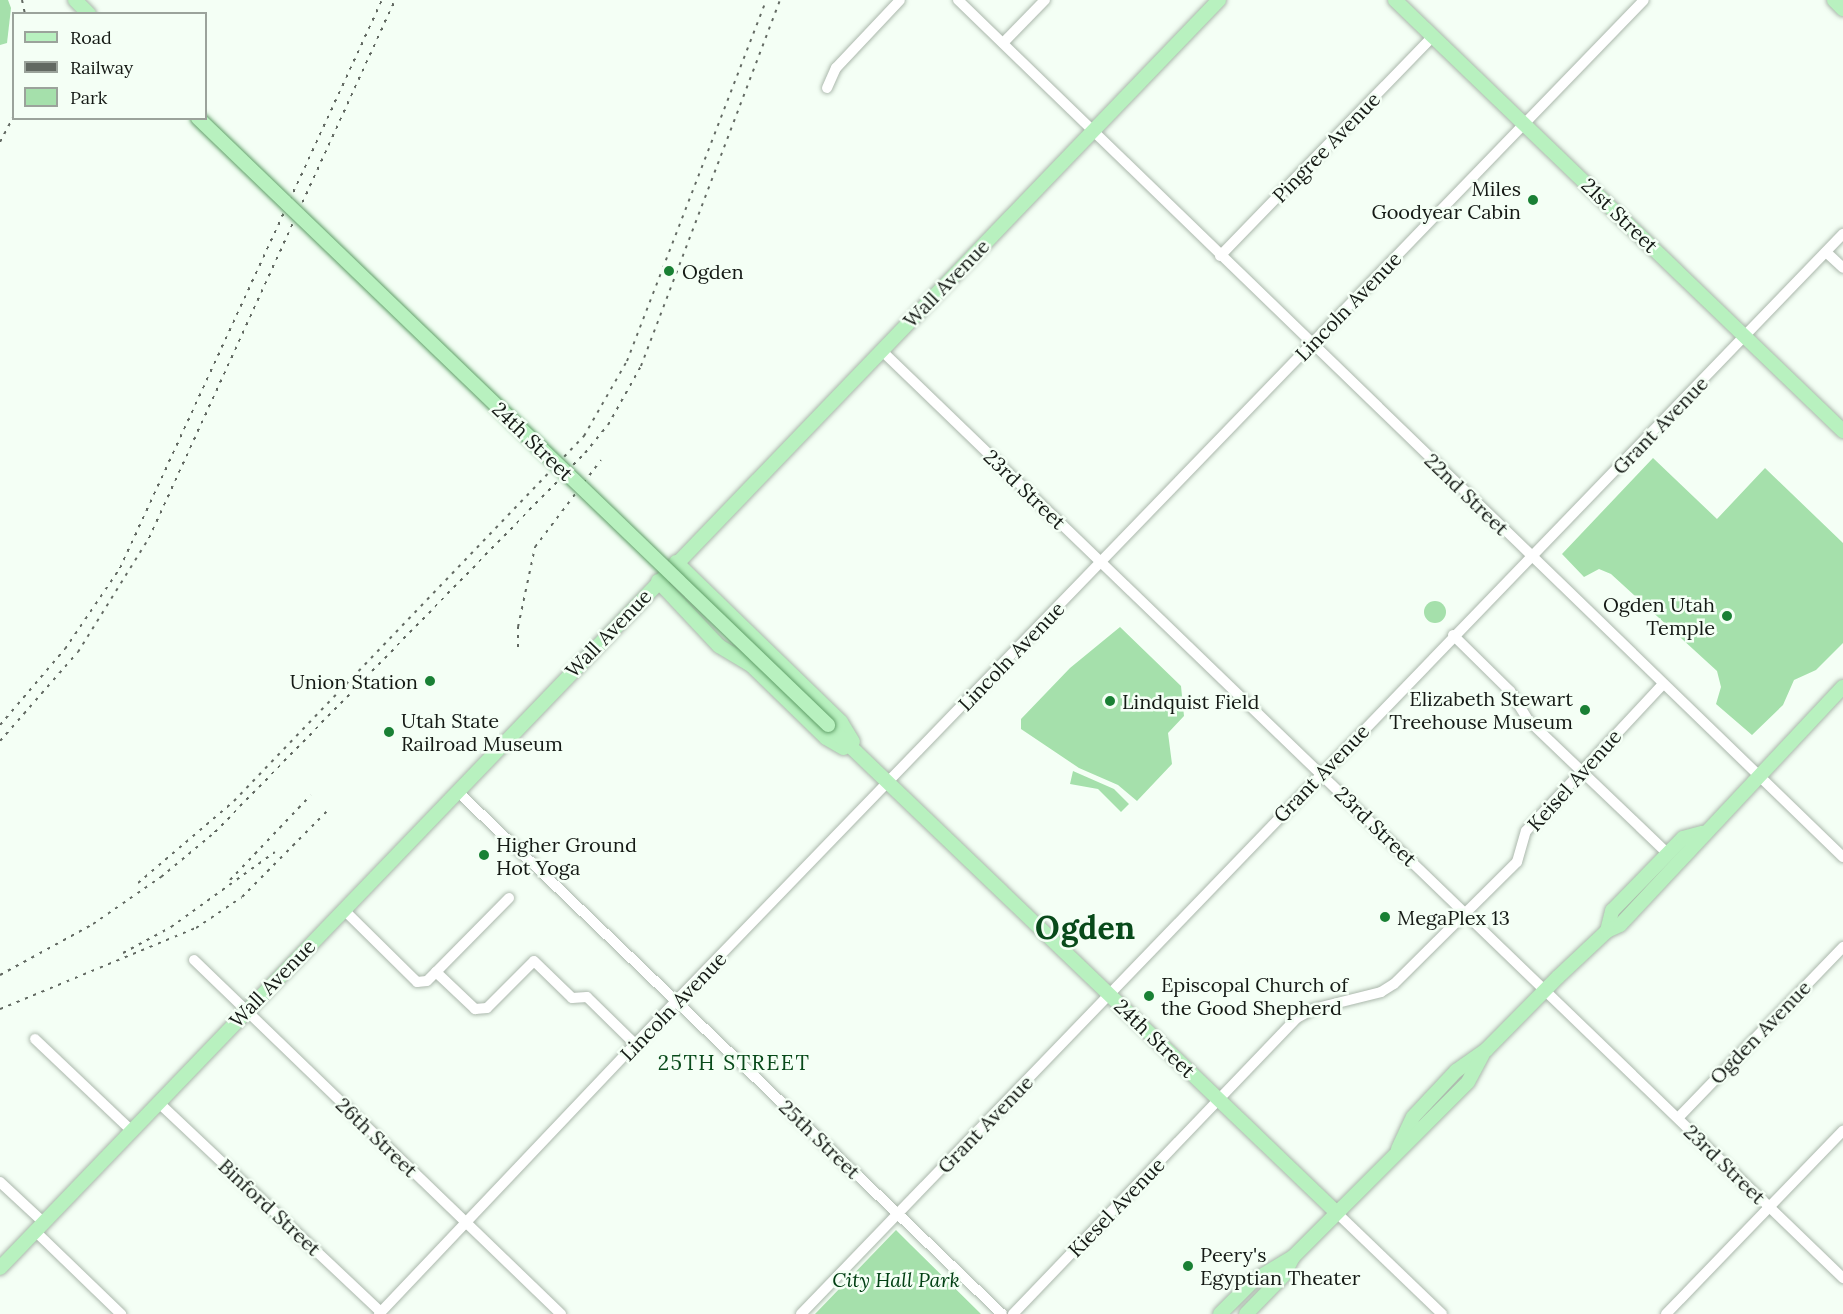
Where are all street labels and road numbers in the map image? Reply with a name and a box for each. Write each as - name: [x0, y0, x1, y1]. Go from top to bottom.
- street label: Pingree Avenue: [1267, 87, 1385, 207]
- street label: 21st Street: [1577, 173, 1663, 257]
- street label: Wall Avenue: [898, 234, 994, 332]
- street label: Lincoln Avenue: [1290, 246, 1406, 366]
- street label: Grant Avenue: [1607, 371, 1713, 479]
- street label: 24th Street: [488, 397, 578, 485]
- street label: 23rd Street: [979, 444, 1071, 534]
- street label: 22nd Street: [1420, 448, 1514, 540]
- street label: Wall Avenue: [560, 584, 656, 682]
- street label: Lincoln Avenue: [953, 596, 1069, 716]
- street label: Grant Avenue: [1268, 719, 1374, 827]
- street label: Keisel Avenue: [1522, 724, 1626, 836]
- street label: 23rd Street: [1330, 781, 1422, 871]
- street label: Wall Avenue: [224, 934, 320, 1032]
- street label: Lincoln Avenue: [615, 946, 731, 1066]
- street label: Ogden Avenue: [1705, 975, 1815, 1089]
- street label: 24th Street: [1110, 994, 1200, 1082]
- street label: Grant Avenue: [932, 1070, 1038, 1178]
- street label: 26th Street: [331, 1092, 423, 1182]
- street label: 25th Street: [775, 1094, 865, 1184]
- street label: 23rd Street: [1679, 1119, 1771, 1209]
- street label: Kiesel Avenue: [1063, 1152, 1169, 1262]
- street label: Binford Street: [214, 1154, 326, 1260]

